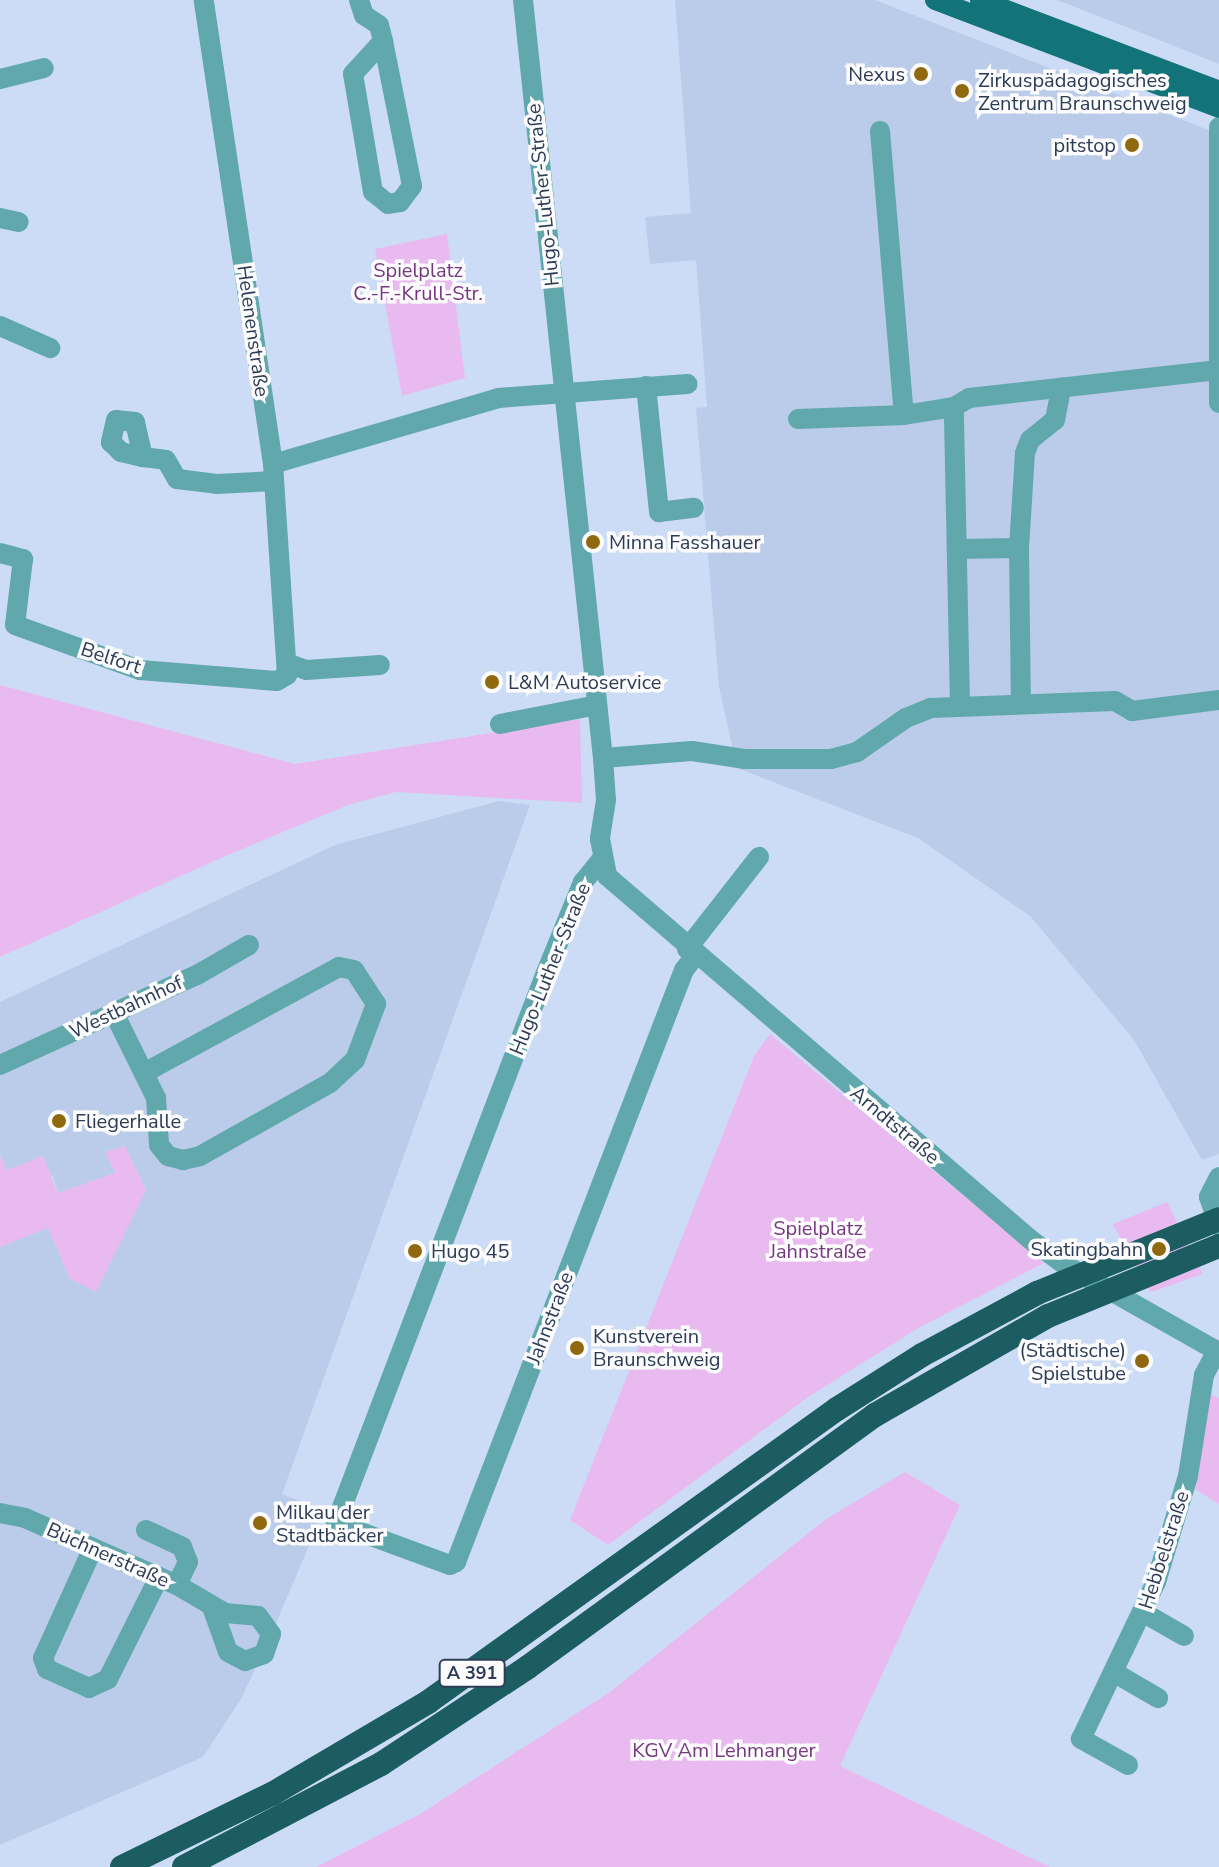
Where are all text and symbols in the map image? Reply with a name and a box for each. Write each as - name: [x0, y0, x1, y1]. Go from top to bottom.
- place label: Nexus: [848, 62, 905, 86]
- marker: Nexus: [912, 65, 930, 83]
- place label: Zirkuspädagogisches Zentrum Braunschweig: [978, 68, 1187, 115]
- marker: Zirkuspädagogisches Zentrum Braunschweig: [953, 82, 971, 100]
- street label: Hugo-Luther-Straße: [521, 102, 565, 288]
- place label: pitstop: [1054, 133, 1116, 157]
- marker: pitstop: [1123, 136, 1141, 154]
- park label: Spielplatz C.-F.-Krull-Str.: [353, 259, 483, 306]
- street label: Helenenstraße: [232, 264, 274, 398]
- place label: Minna Fasshauer: [609, 530, 761, 554]
- marker: Minna Fasshauer: [584, 533, 602, 551]
- street label: Belfort: [78, 637, 144, 679]
- place label: L&M Autoservice: [508, 670, 661, 694]
- marker: L&M Autoservice: [483, 673, 501, 691]
- street label: Hugo-Luther-Straße: [504, 879, 596, 1059]
- street label: Westbahnhof: [66, 970, 186, 1044]
- street label: Arndtstraße: [846, 1081, 944, 1169]
- place label: Fliegerhalle: [75, 1109, 181, 1133]
- marker: Fliegerhalle: [50, 1112, 68, 1130]
- park label: Spielplatz Jahnstraße: [770, 1217, 866, 1264]
- place label: Skatingbahn: [1031, 1237, 1143, 1261]
- place label: Hugo 45: [431, 1239, 509, 1263]
- marker: Skatingbahn: [1150, 1240, 1168, 1258]
- marker: Hugo 45: [406, 1242, 424, 1260]
- street label: Jahnstraße: [521, 1268, 579, 1368]
- place label: Kunstverein Braunschweig: [593, 1324, 721, 1371]
- place label: (Städtische) Spielstube: [1019, 1338, 1126, 1385]
- marker: Kunstverein Braunschweig: [568, 1339, 586, 1357]
- marker: (Städtische) Spielstube: [1133, 1352, 1151, 1370]
- street label: Hebbelstraße: [1134, 1488, 1194, 1612]
- place label: Milkau der Stadtbäcker: [276, 1500, 384, 1547]
- marker: Milkau der Stadtbäcker: [251, 1514, 269, 1532]
- street label: Büchnerstraße: [43, 1517, 173, 1593]
- road number: A 391: [438, 1659, 506, 1687]
- park label: KGV Am Lehmanger: [632, 1738, 816, 1762]

